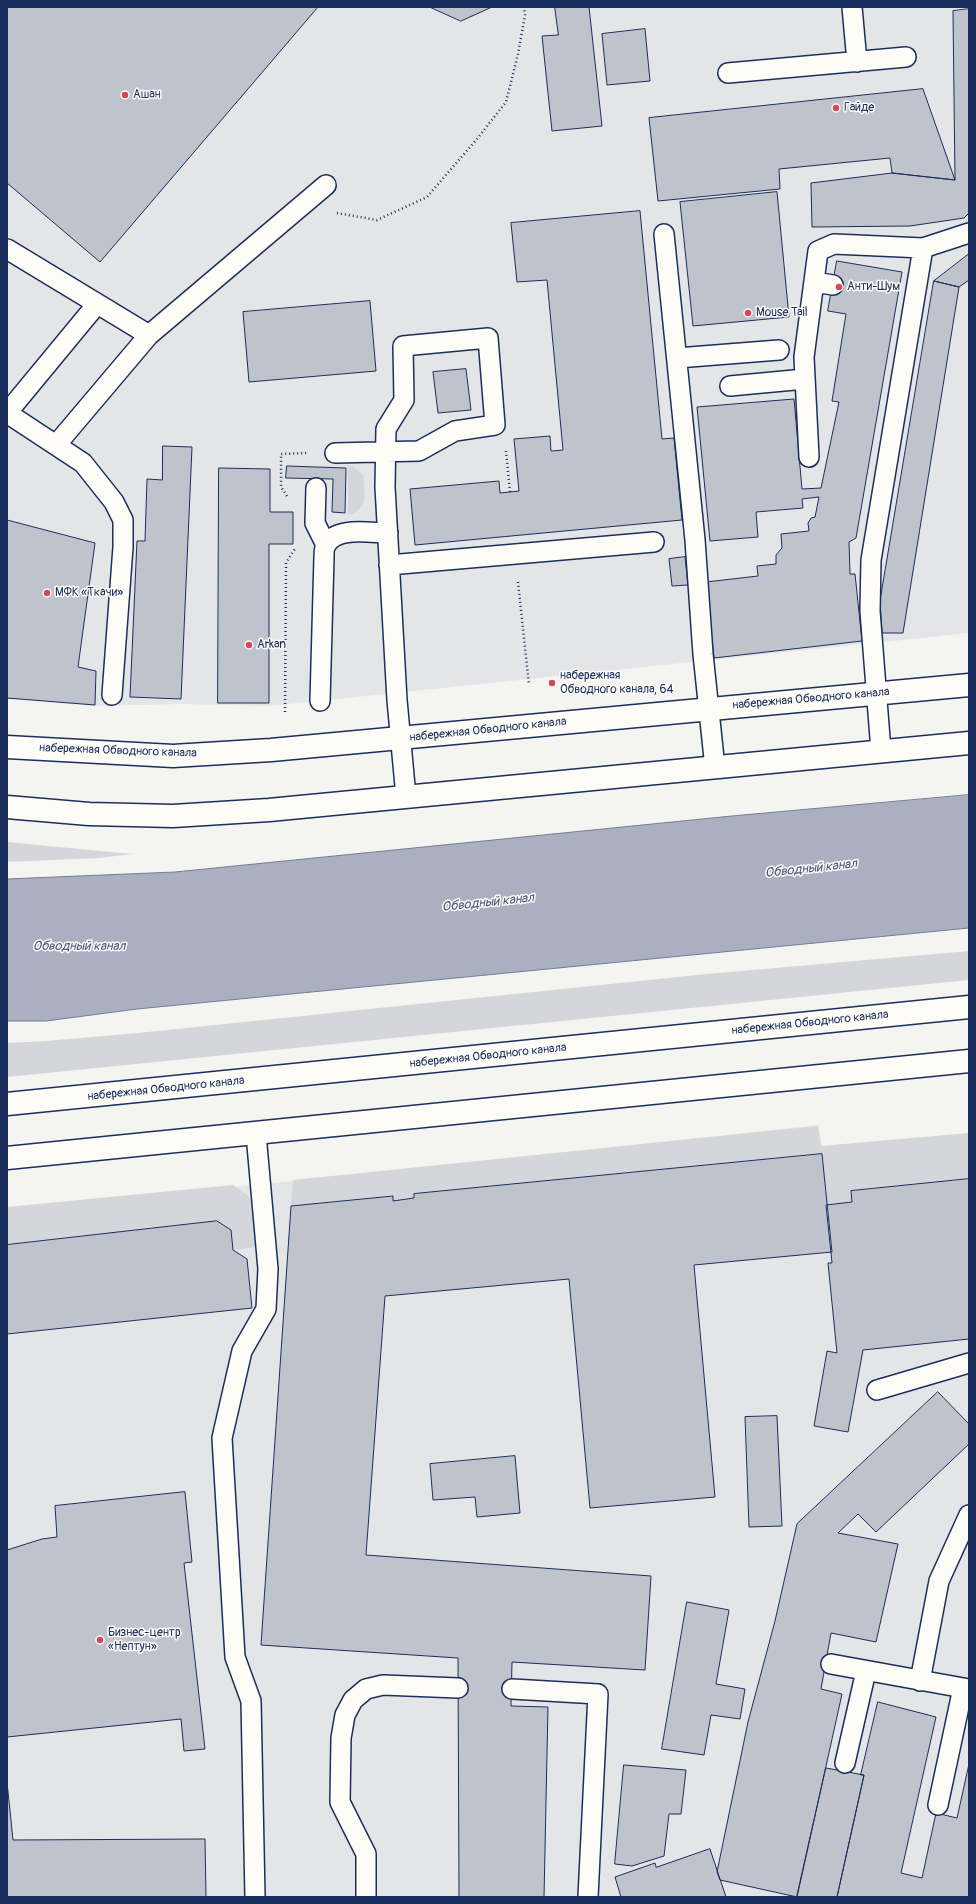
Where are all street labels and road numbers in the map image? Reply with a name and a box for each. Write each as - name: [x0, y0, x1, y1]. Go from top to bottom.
- street label: набережная Обводного канала: [732, 685, 890, 713]
- street label: набережная Обводного канала: [409, 715, 567, 745]
- street label: набережная Обводного канала: [39, 741, 197, 761]
- street label: набережная Обводного канала: [731, 1008, 889, 1038]
- street label: набережная Обводного канала: [409, 1041, 567, 1071]
- street label: набережная Обводного канала: [87, 1074, 245, 1104]

